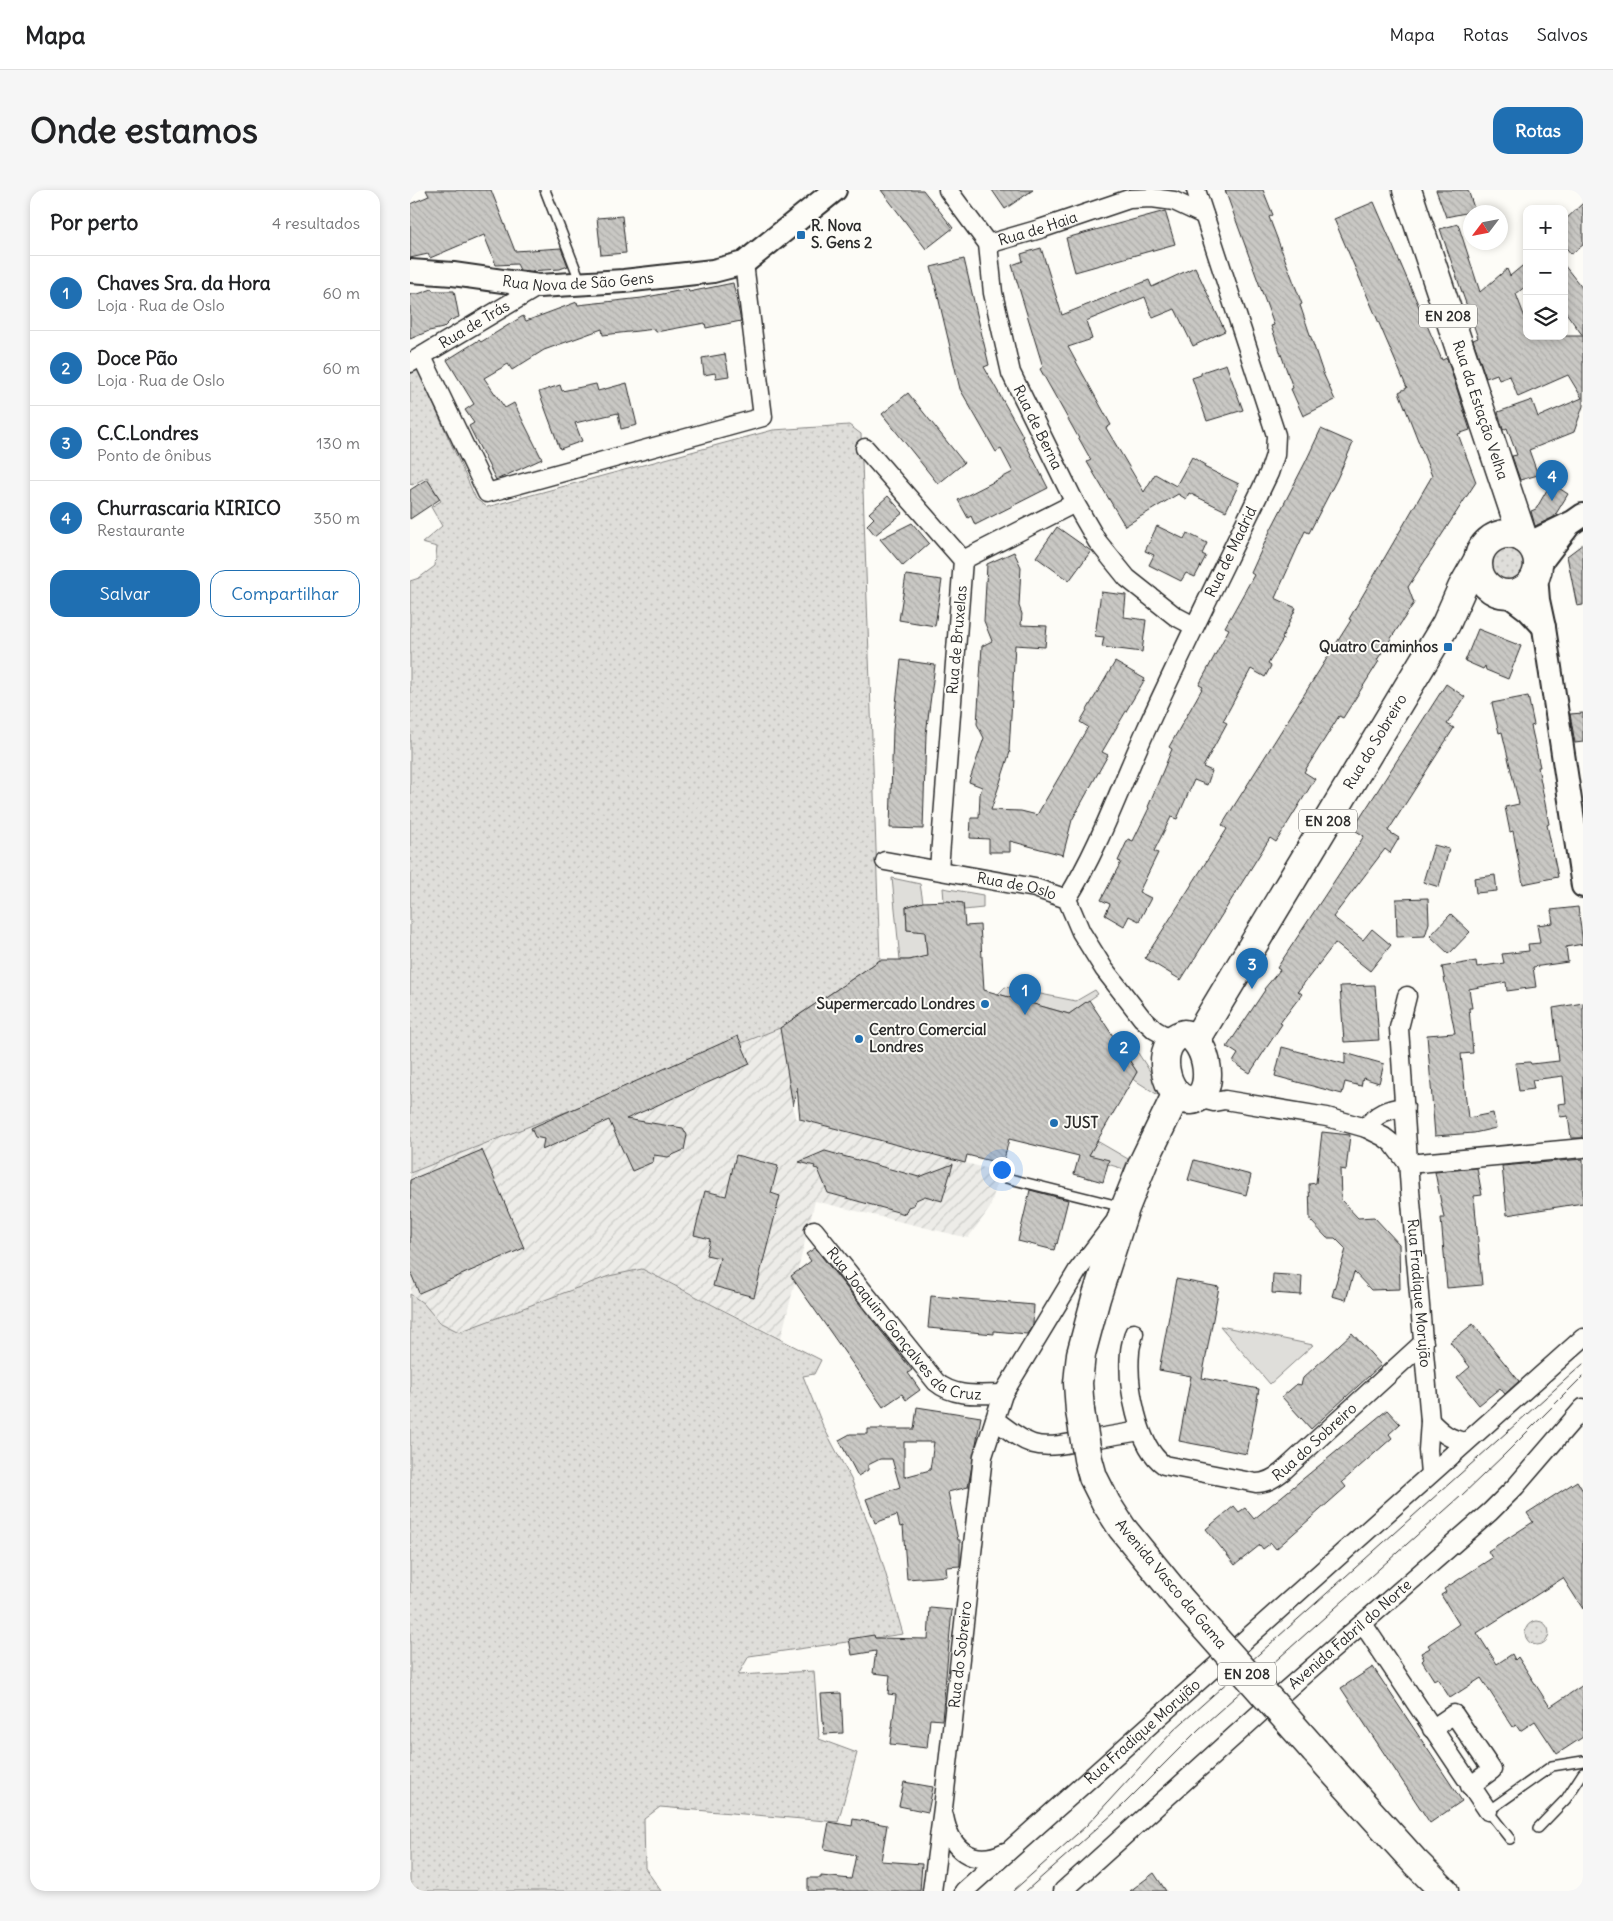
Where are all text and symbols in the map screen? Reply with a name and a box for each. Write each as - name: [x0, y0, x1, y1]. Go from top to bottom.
- text: Mapa: [25, 20, 85, 50]
- text: Mapa: [1390, 23, 1435, 46]
- text: Rotas: [1463, 23, 1509, 46]
- text: Salvos: [1537, 23, 1588, 46]
- button: Rotas: [1493, 107, 1583, 154]
- text: Onde estamos: [30, 108, 258, 152]
- north arrow: [1463, 205, 1508, 250]
- map controls: [1523, 205, 1568, 340]
- button: +: [1523, 205, 1568, 250]
- street label: Rua de Haia: [996, 207, 1080, 250]
- text: Por perto: [50, 209, 138, 236]
- text: 4 resultados: [272, 213, 360, 233]
- place label: R. Nova S. Gens 2: [811, 216, 872, 252]
- marker: R. Nova S. Gens 2: [795, 229, 807, 241]
- button: −: [1523, 250, 1568, 295]
- street label: Rua Nova de São Gens: [501, 268, 655, 295]
- text: Chaves Sra. da Hora: [97, 271, 271, 295]
- text: 1: [63, 283, 69, 303]
- text: 60 m: [322, 283, 360, 303]
- text: Loja · Rua de Oslo: [97, 295, 225, 315]
- button: layers: [1523, 295, 1568, 340]
- street label: Rua de Trás: [435, 296, 513, 353]
- road number: EN 208: [1419, 304, 1477, 328]
- street label: Rua da Estação Velha: [1449, 338, 1513, 483]
- text: Doce Pão: [97, 346, 178, 370]
- text: 2: [62, 358, 70, 378]
- text: 60 m: [322, 358, 360, 378]
- text: Loja · Rua de Oslo: [97, 370, 225, 390]
- street label: Rua de Berna: [1009, 382, 1067, 473]
- text: C.C.Londres: [97, 421, 199, 445]
- text: 3: [61, 433, 71, 453]
- text: 130 m: [316, 433, 360, 453]
- text: Ponto de ônibus: [97, 445, 212, 465]
- pin: 4: [1536, 460, 1568, 501]
- text: Churrascaria KIRICO: [97, 496, 281, 520]
- street label: Rua de Madrid: [1200, 503, 1261, 600]
- text: 4: [61, 508, 71, 528]
- text: 350 m: [313, 508, 360, 528]
- text: Restaurante: [97, 520, 185, 540]
- button: Salvar: [50, 570, 200, 617]
- button: Compartilhar: [210, 570, 360, 617]
- street label: Rua de Bruxelas: [942, 585, 971, 695]
- place label: Quatro Caminhos: [1319, 637, 1438, 656]
- marker: Quatro Caminhos: [1442, 641, 1454, 653]
- street label: Rua do Sobreiro: [1339, 690, 1411, 793]
- road number: EN 208: [1299, 810, 1357, 832]
- street label: Rua de Oslo: [975, 868, 1059, 904]
- pin: 3: [1236, 948, 1268, 989]
- pin: 1: [1009, 974, 1041, 1015]
- place label: Supermercado Londres: [817, 994, 975, 1014]
- marker: Supermercado Londres: [979, 998, 991, 1010]
- place label: Centro Comercial Londres: [869, 1020, 986, 1056]
- pin: 2: [1108, 1031, 1140, 1072]
- marker: Centro Comercial Londres: [853, 1033, 865, 1045]
- place label: JUST: [1064, 1113, 1098, 1132]
- marker: JUST: [1048, 1117, 1060, 1129]
- your location: [989, 1157, 1015, 1183]
- street label: Rua Fradique Morujão: [1404, 1218, 1435, 1368]
- street label: Rua Joaquim Gonçalves da Cruz: [823, 1243, 981, 1403]
- street label: Rua do Sobreiro: [1268, 1398, 1360, 1485]
- street label: Avenida Vasco da Gama: [1112, 1515, 1232, 1653]
- street label: Avenida Fabril do Norte: [1284, 1575, 1415, 1693]
- street label: Rua do Sobreiro: [944, 1600, 975, 1709]
- road number: EN 208: [1218, 1662, 1276, 1686]
- street label: Rua Fradique Morujão: [1080, 1675, 1204, 1788]

